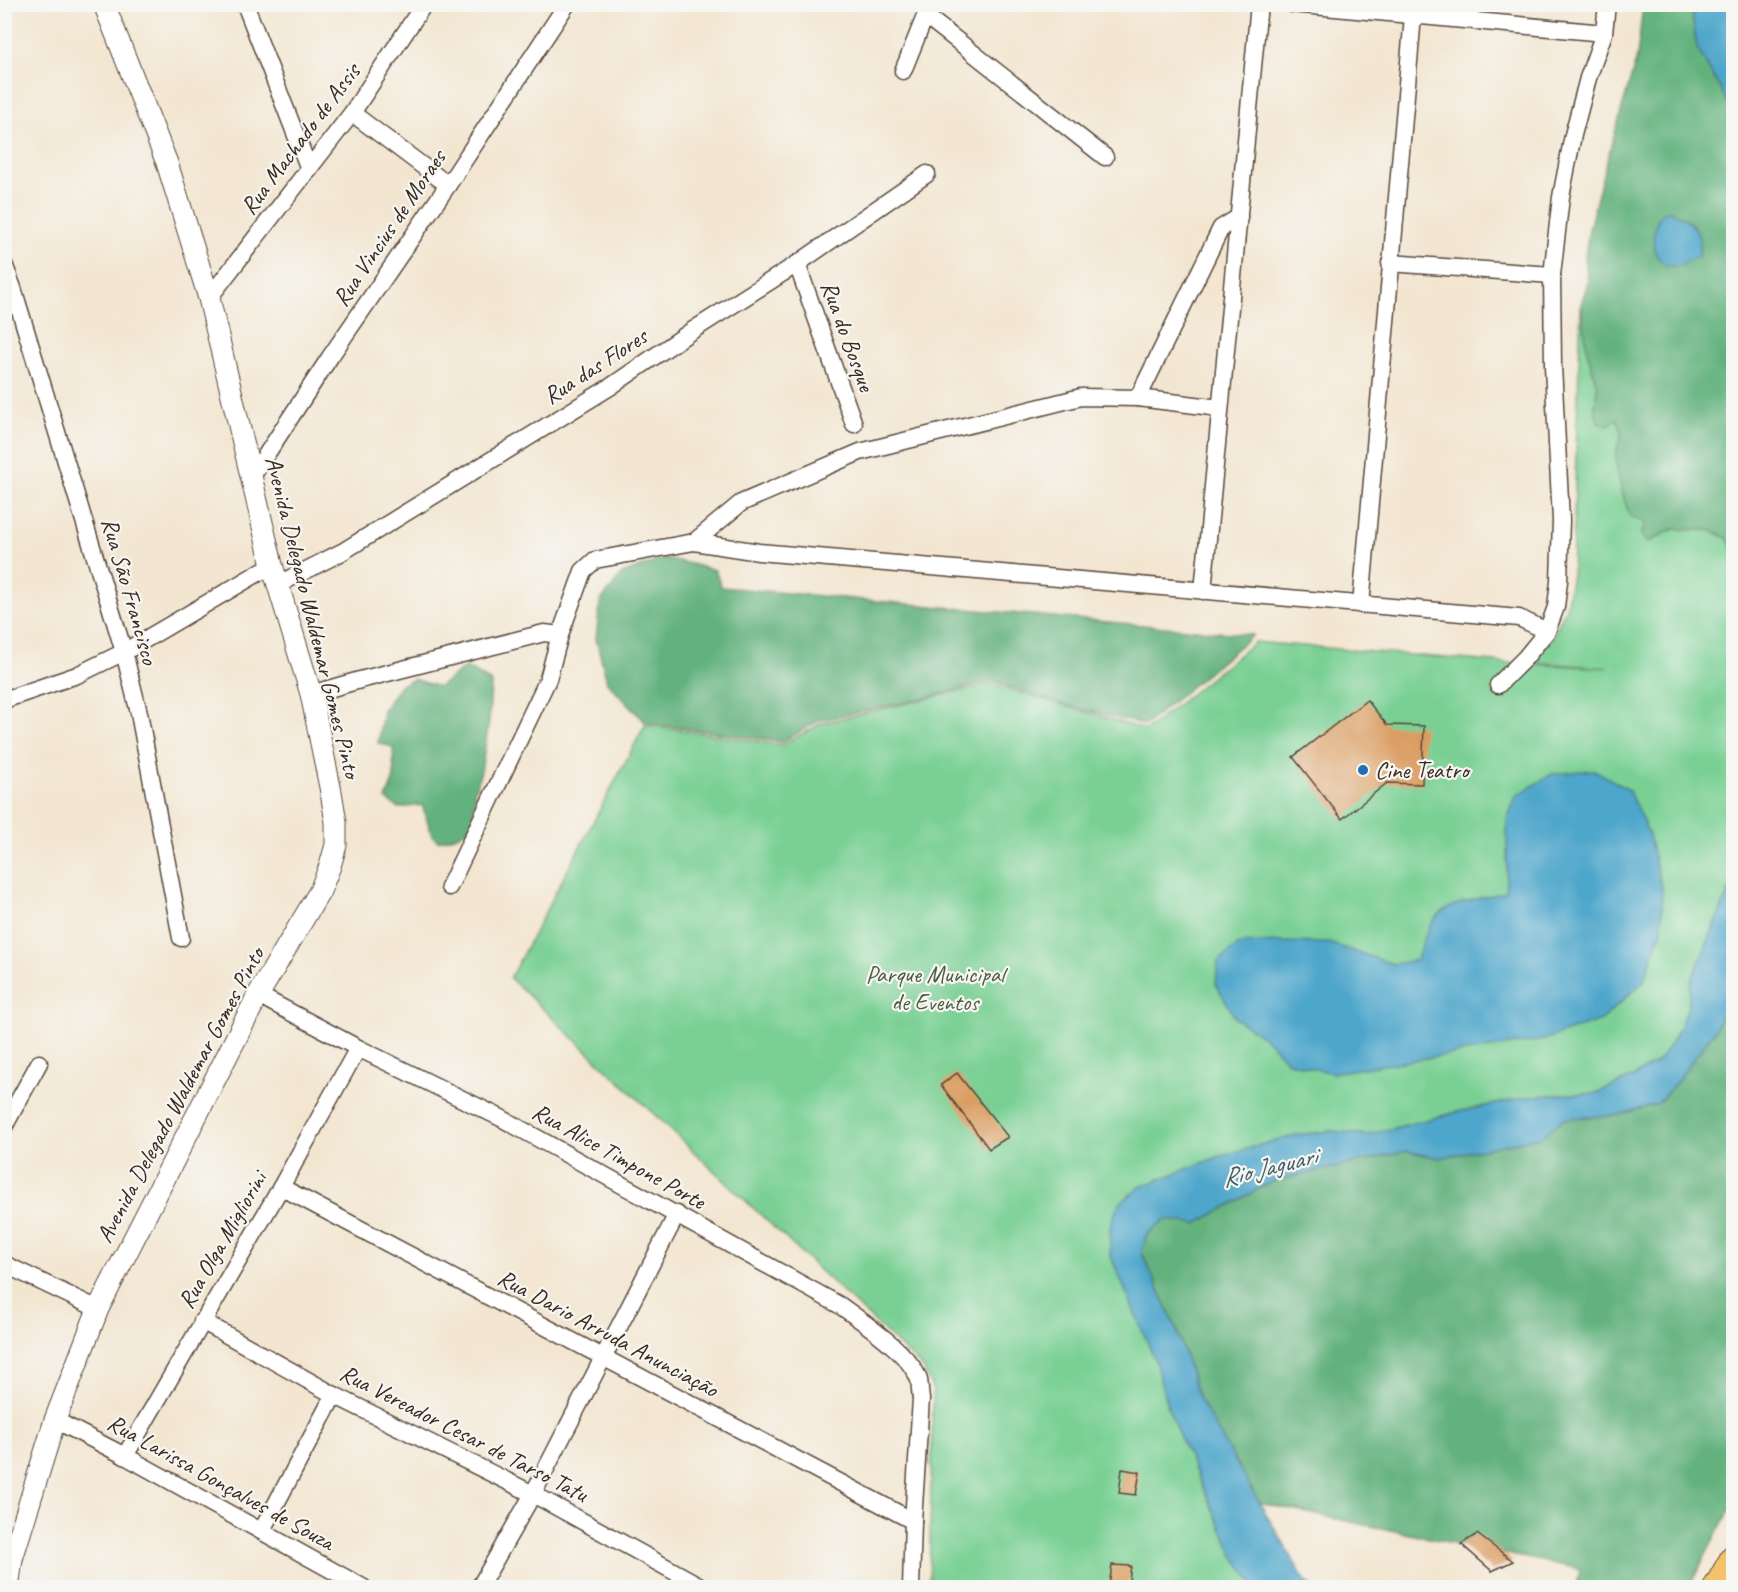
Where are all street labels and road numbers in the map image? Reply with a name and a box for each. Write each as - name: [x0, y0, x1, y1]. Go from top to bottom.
- street label: Rua Machado de Assis: [233, 55, 368, 220]
- street label: Rua Vincius de Moraes: [326, 143, 453, 312]
- street label: Rua do Bosque: [814, 277, 883, 397]
- street label: Rua das Flores: [537, 320, 654, 411]
- street label: Avenida Delegado Waldemar Gomes Pinto: [258, 453, 368, 783]
- street label: Rua São Francisco: [95, 514, 166, 669]
- street label: Avenida Delegado Waldemar Gomes Pinto: [89, 940, 272, 1248]
- street label: Rua Alice Timpone Porte: [527, 1096, 713, 1217]
- street label: Rua Olga Migliorini: [171, 1164, 275, 1314]
- street label: Rua Dario Arruda Anunciação: [493, 1262, 725, 1405]
- street label: Rua Vereador Cesar de Tarso Tatu: [335, 1357, 595, 1509]
- street label: Rua Larissa Gonçalves de Souza: [102, 1407, 341, 1558]

